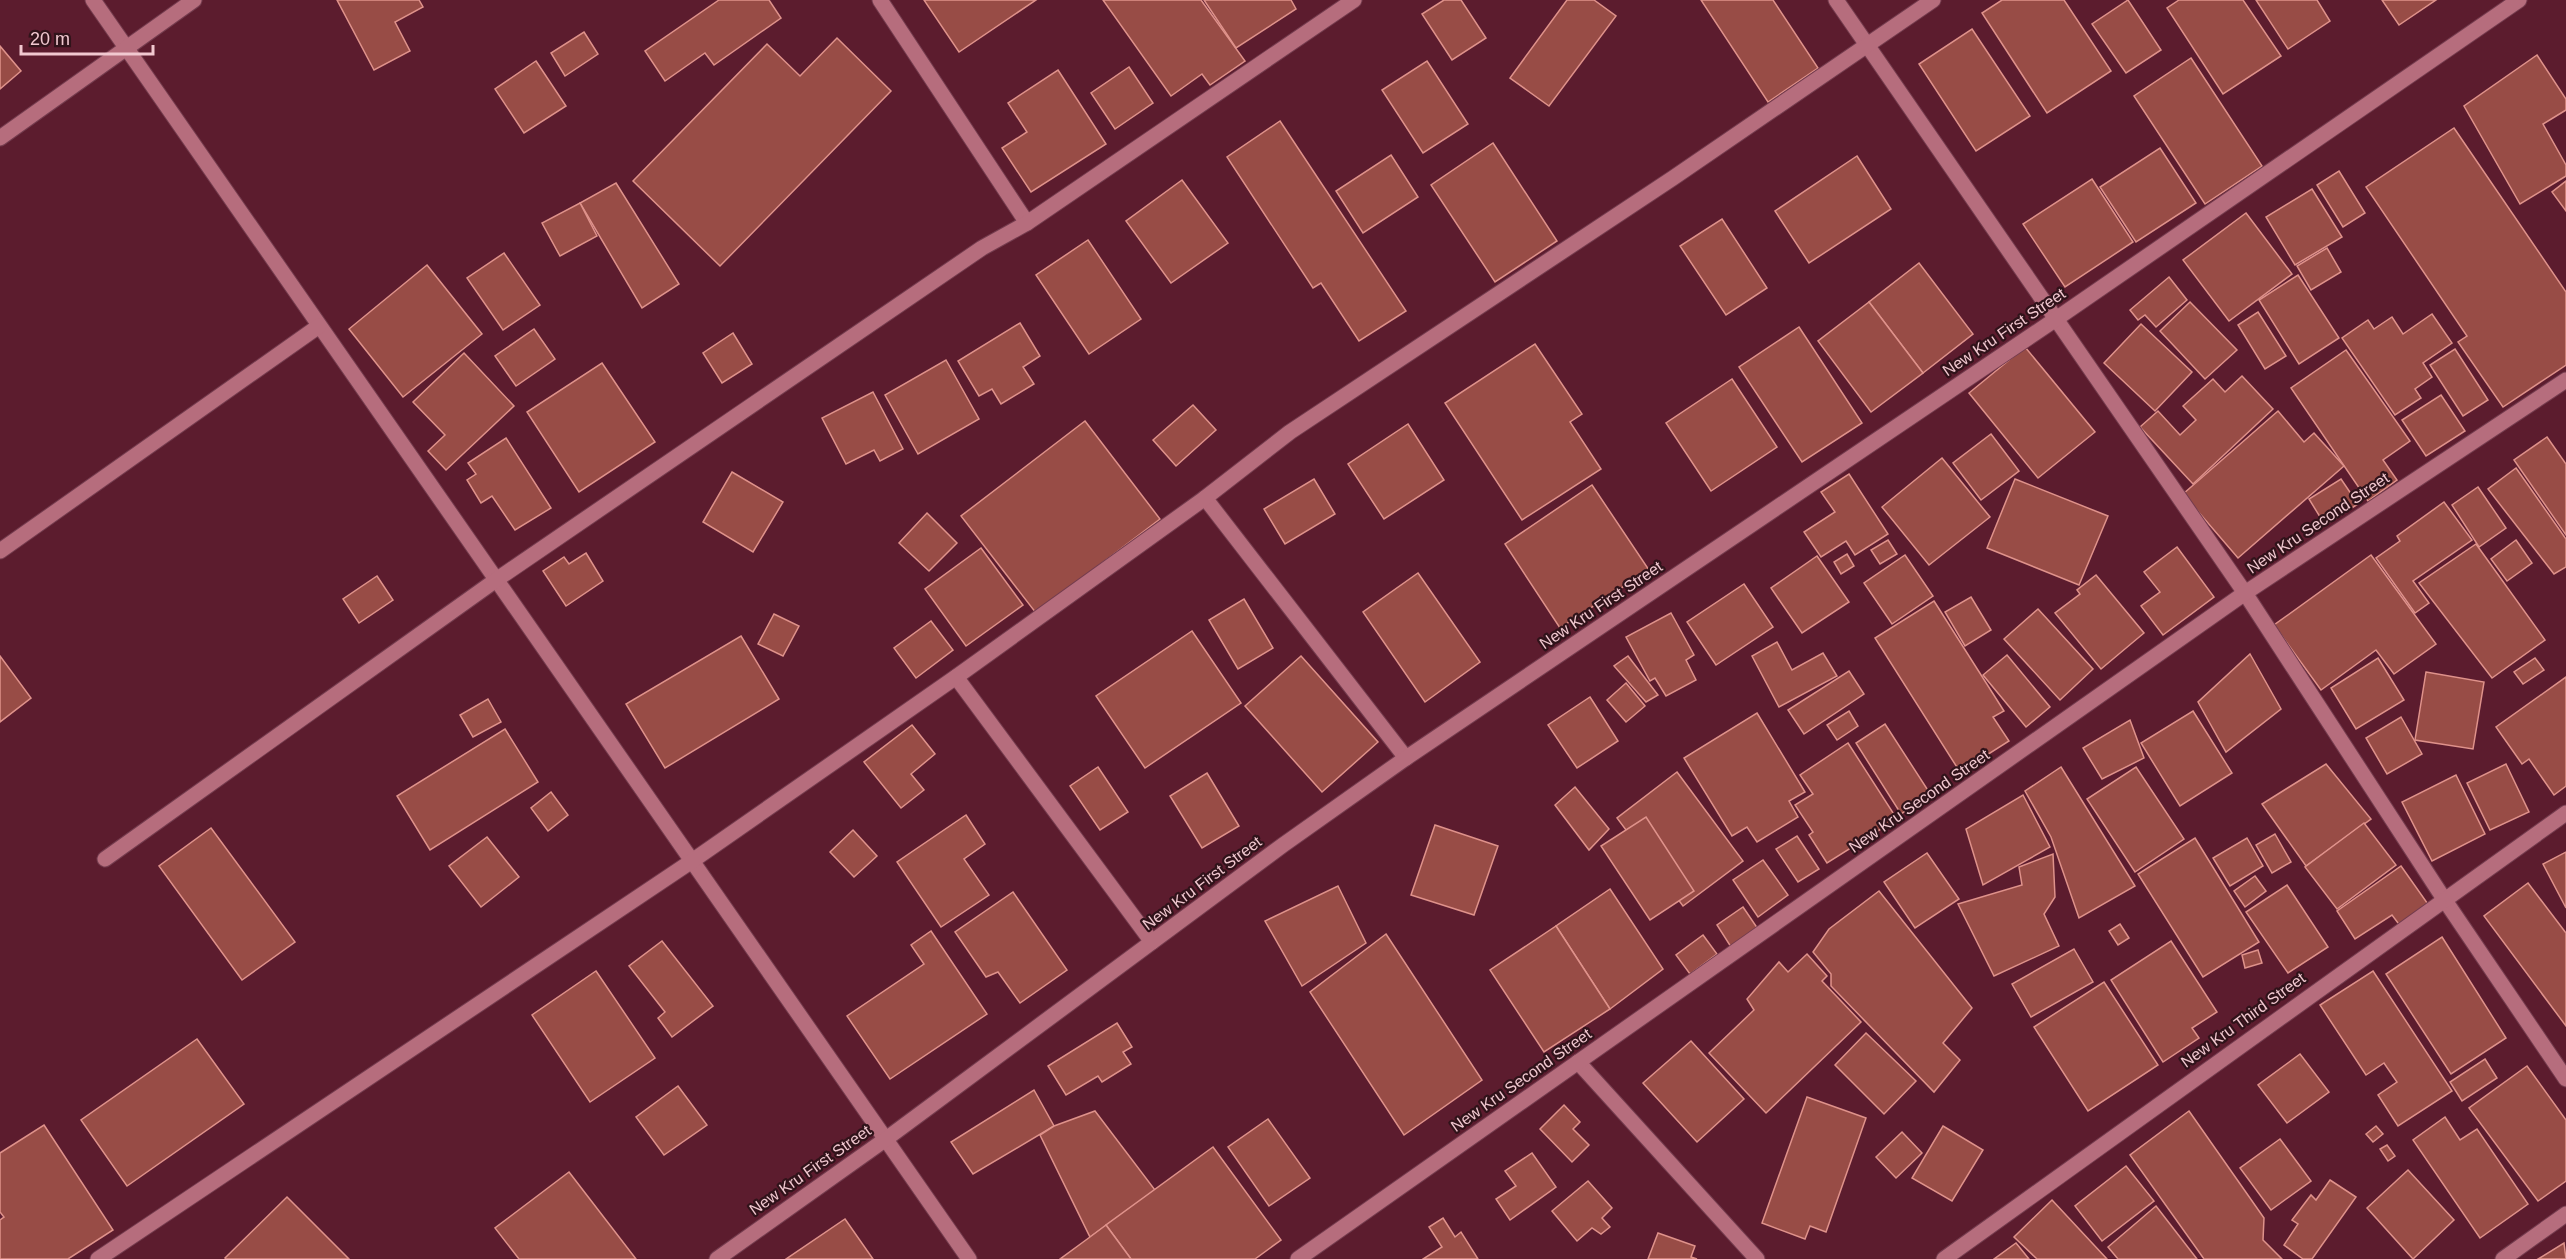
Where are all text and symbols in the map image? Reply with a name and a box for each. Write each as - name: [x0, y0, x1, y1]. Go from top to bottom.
- scale bar: [21, 18, 153, 56]
- text: 20 m: [30, 29, 70, 49]
- street label: New Kru First Street: [1940, 284, 2069, 379]
- street label: New Kru Second Street: [2244, 469, 2393, 577]
- street label: New Kru First Street: [1537, 557, 1666, 652]
- street label: New Kru Second Street: [1846, 746, 1993, 856]
- street label: New Kru First Street: [1139, 833, 1265, 933]
- street label: New Kru Third Street: [2178, 969, 2309, 1071]
- street label: New Kru Second Street: [1448, 1025, 1595, 1135]
- street label: New Kru First Street: [746, 1121, 874, 1218]

